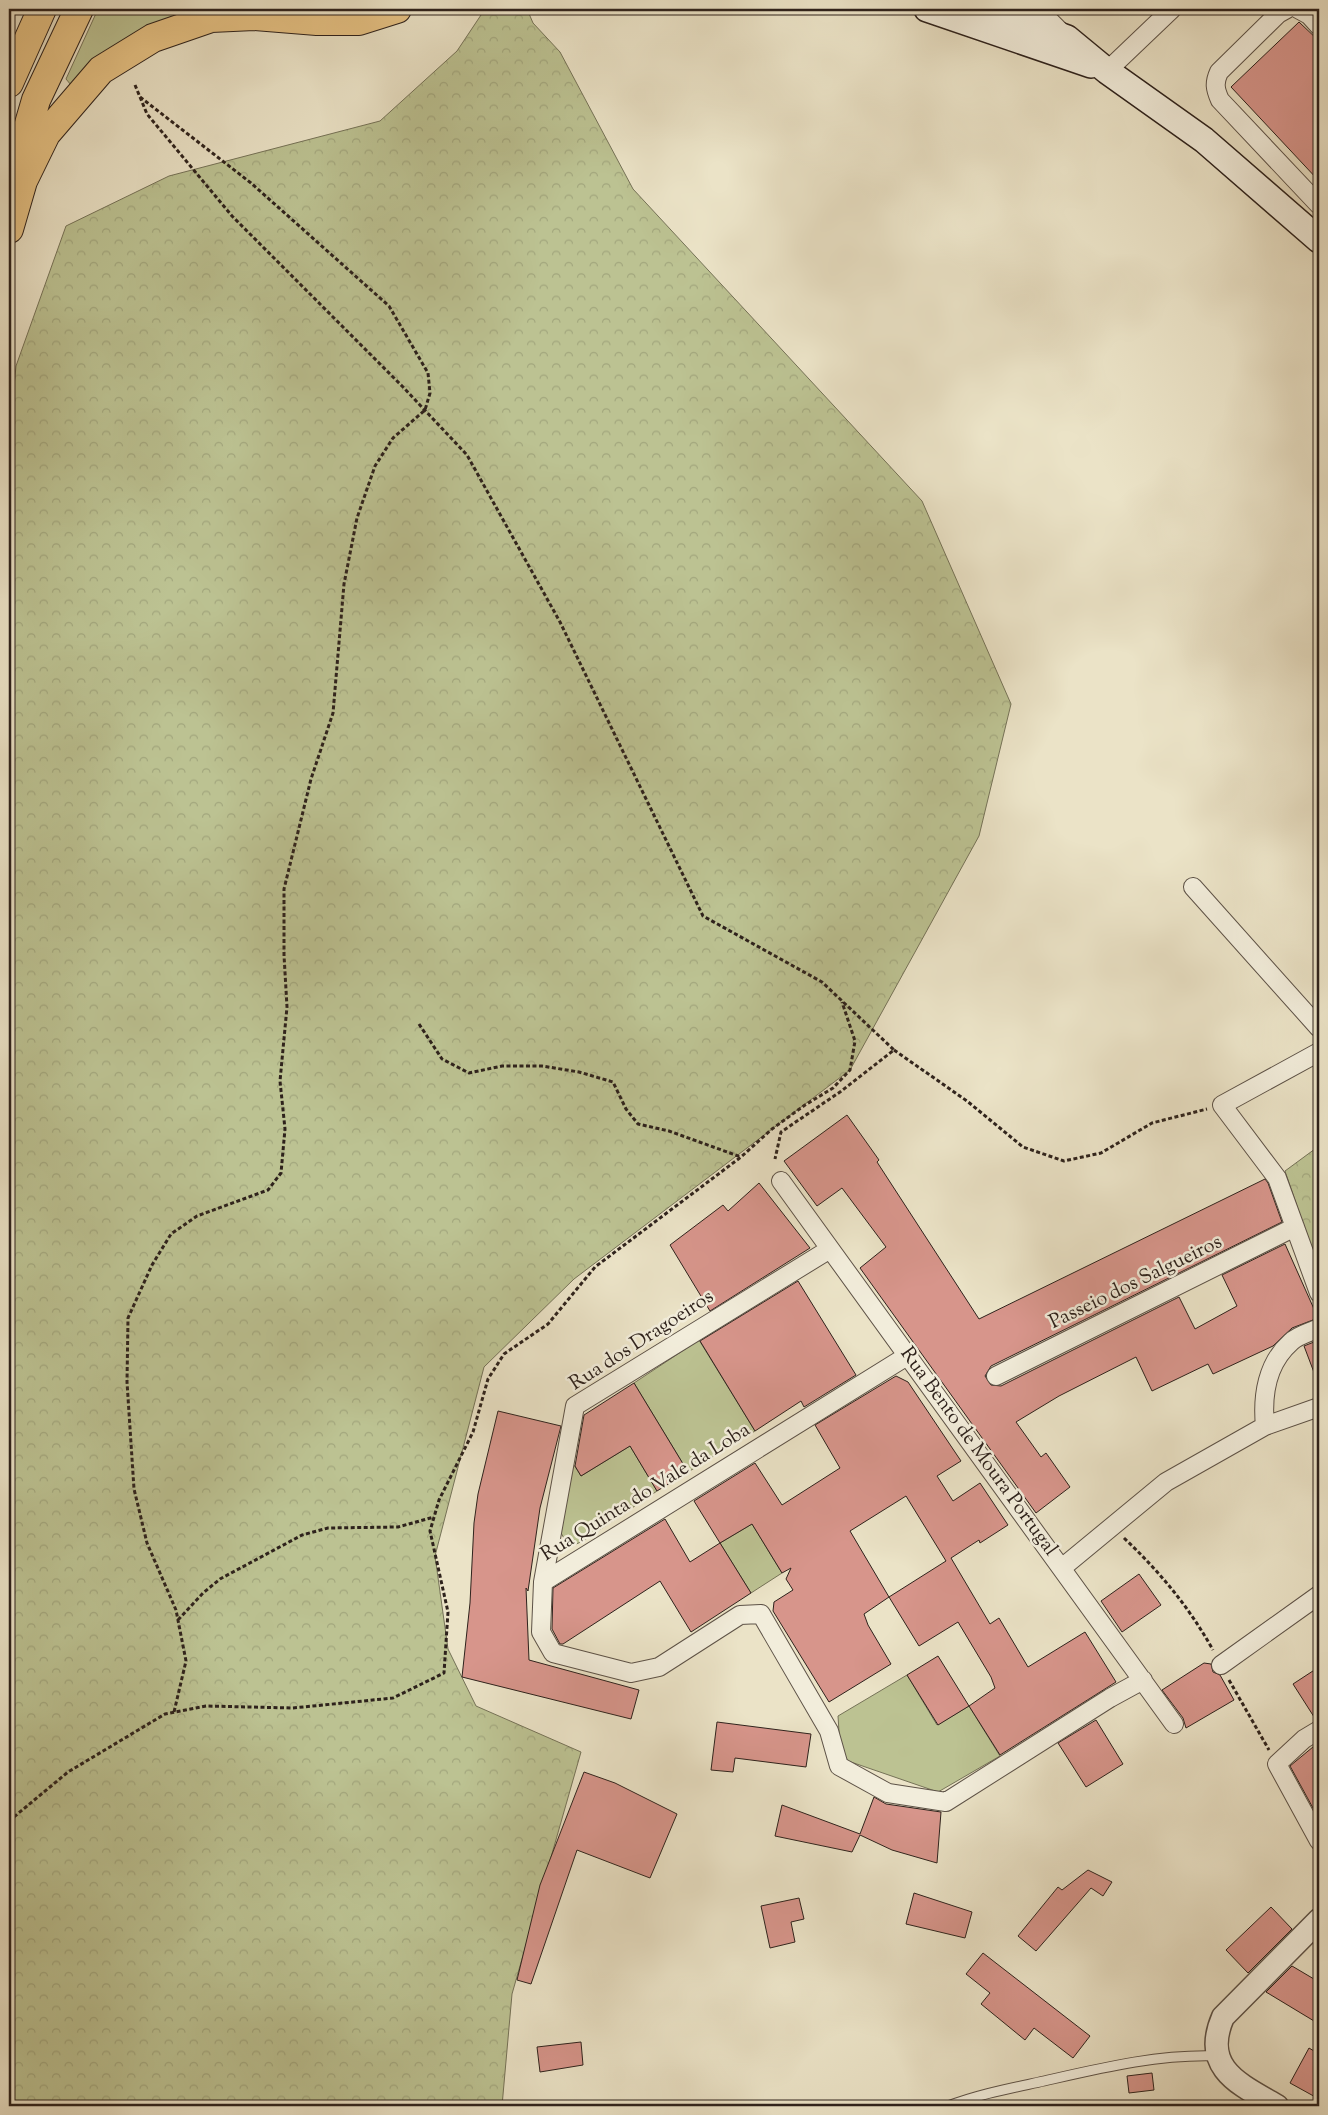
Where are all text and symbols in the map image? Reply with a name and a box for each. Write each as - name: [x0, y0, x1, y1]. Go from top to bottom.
- street label: Passeio dos Salgueiros: [1045, 1228, 1228, 1338]
- street label: Rua dos Dragoeiros: [564, 1283, 720, 1399]
- street label: Rua Bento de Moura Portugal: [892, 1341, 1064, 1563]
- street label: Rua Quinta do Vale da Loba: [536, 1417, 756, 1569]

